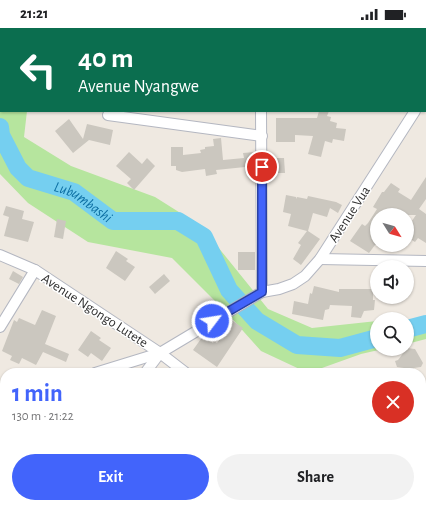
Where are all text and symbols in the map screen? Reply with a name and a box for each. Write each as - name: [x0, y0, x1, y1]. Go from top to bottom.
- text: 21:21: [20, 6, 48, 21]
- icon: left: [12, 44, 64, 96]
- text: 40 m: [78, 45, 134, 73]
- text: Avenue Nyangwe: [78, 78, 199, 96]
- pin: [245, 150, 279, 184]
- icon: arrive: [251, 156, 273, 178]
- water label: Lubumbashi: [52, 179, 115, 226]
- street label: Avenue Vua: [327, 183, 373, 245]
- north arrow: [370, 208, 414, 252]
- map controls: [370, 208, 414, 356]
- button: sound: [370, 260, 414, 304]
- street label: Avenue Ngongo Lutete: [39, 271, 150, 350]
- position arrow: [191, 300, 233, 342]
- button: search: [370, 312, 414, 356]
- button: close: [372, 381, 414, 423]
- text: 1 min: [12, 382, 63, 406]
- text: 130 m · 21:22: [12, 410, 74, 423]
- button: Exit: [12, 454, 209, 500]
- button: Share: [217, 454, 414, 500]

